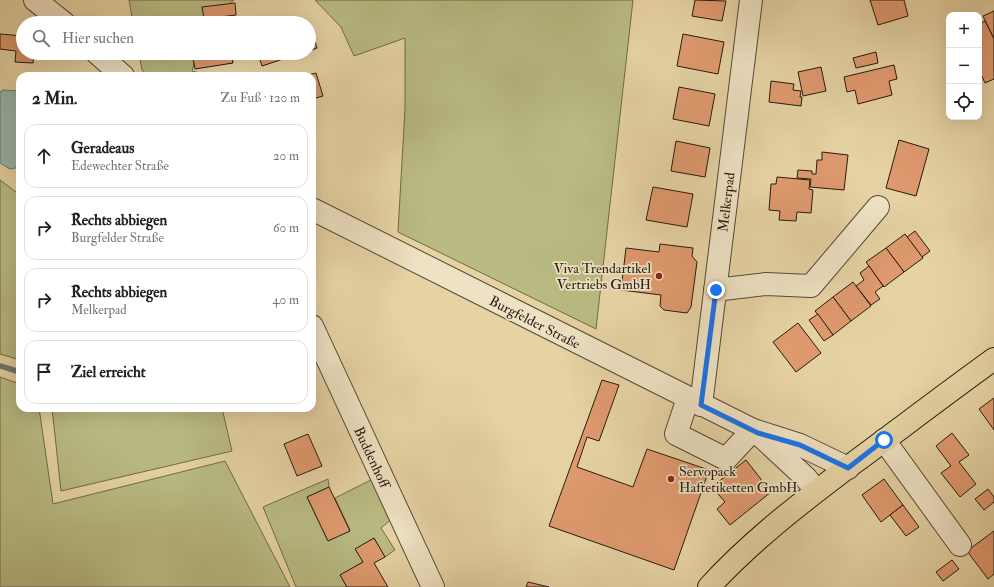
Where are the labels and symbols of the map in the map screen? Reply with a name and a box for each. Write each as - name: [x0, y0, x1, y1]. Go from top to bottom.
- street label: Melkerpad: [714, 171, 740, 233]
- place label: Viva Trendartikel Vertriebs GmbH: [554, 260, 651, 293]
- marker: Viva Trendartikel Vertriebs GmbH: [654, 271, 664, 281]
- route end: [707, 281, 725, 299]
- street label: Burgfelder Straße: [486, 292, 583, 353]
- street label: Buddenhoff: [350, 424, 394, 493]
- route start: [875, 431, 893, 449]
- place label: Servopack Haftetiketten GmbH: [679, 463, 798, 496]
- marker: Servopack Haftetiketten GmbH: [666, 474, 676, 484]

